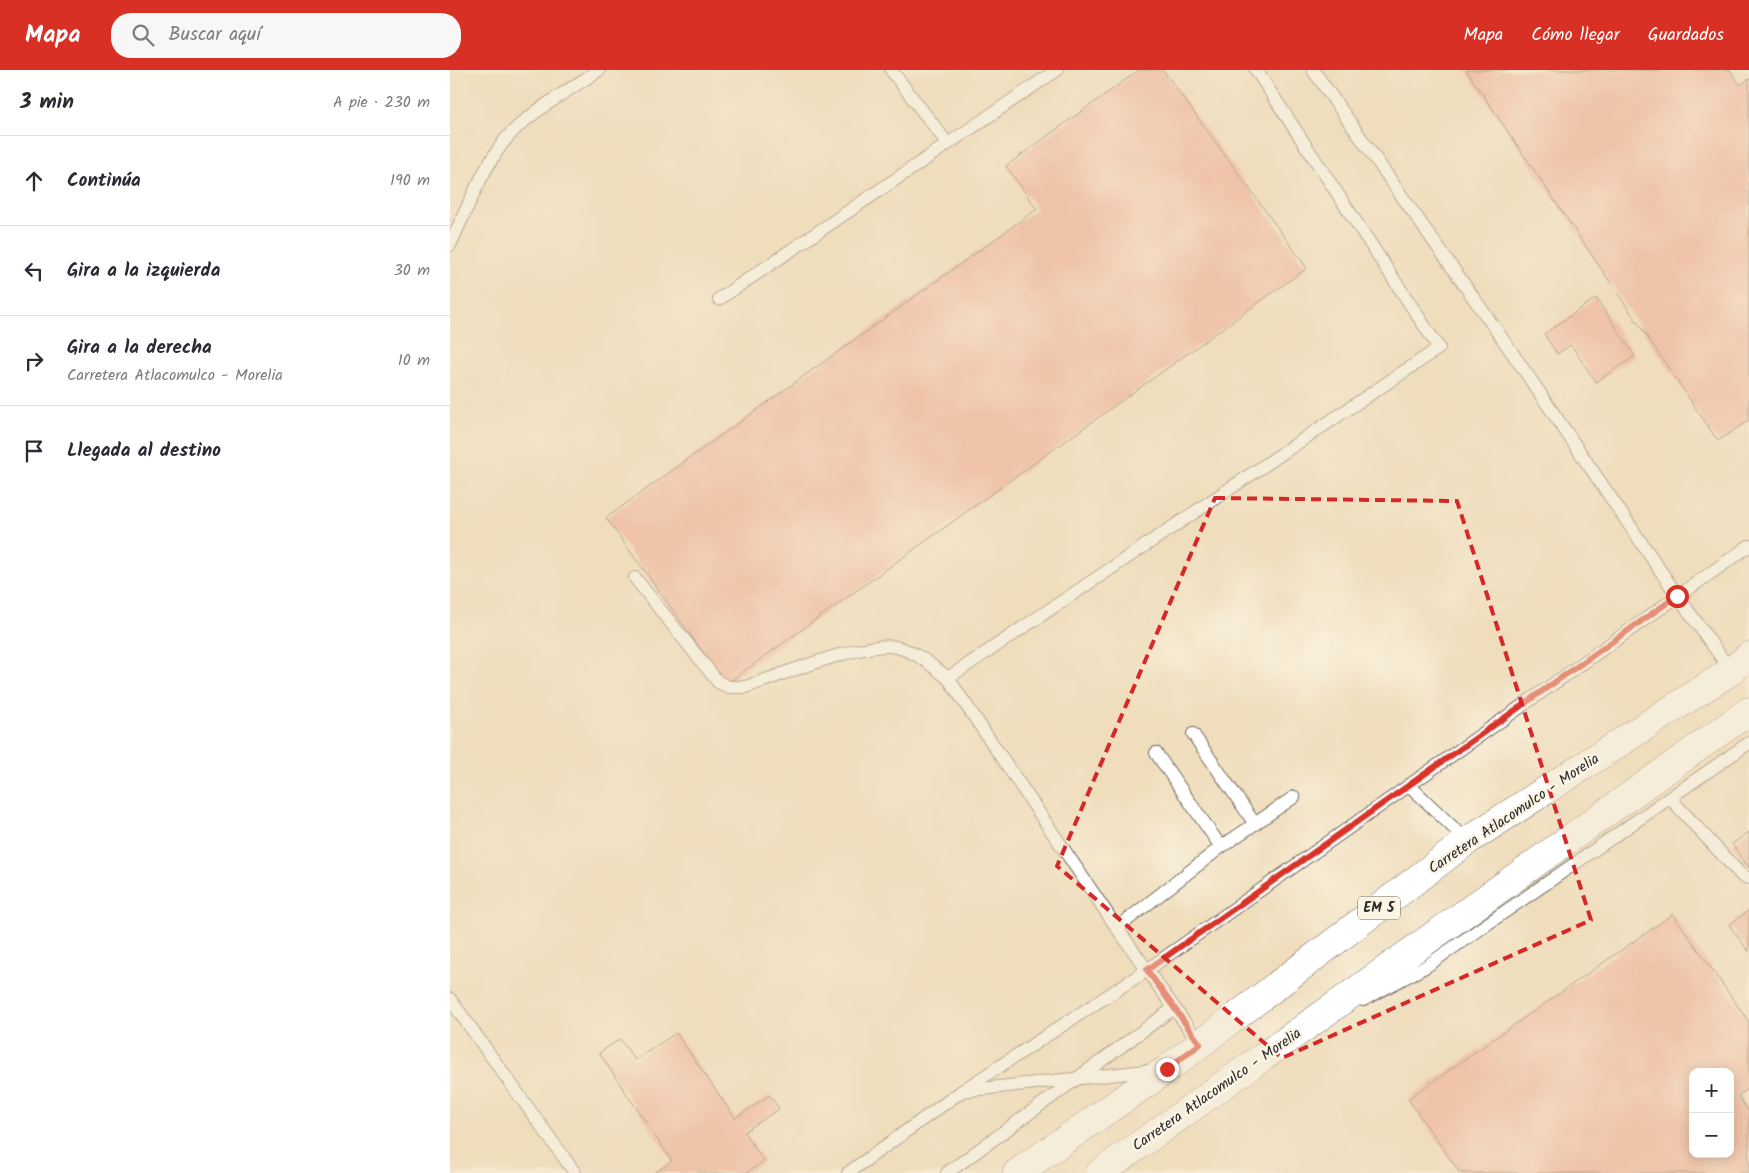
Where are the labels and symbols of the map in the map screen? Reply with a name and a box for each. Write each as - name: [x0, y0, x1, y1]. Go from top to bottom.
- route start: [1666, 585, 1689, 608]
- street label: Carretera Atlacomulco - Morelia: [1423, 748, 1605, 880]
- road number: EM 5: [1358, 896, 1400, 920]
- street label: Carretera Atlacomulco - Morelia: [1127, 1022, 1307, 1158]
- route end: [1156, 1058, 1179, 1081]

